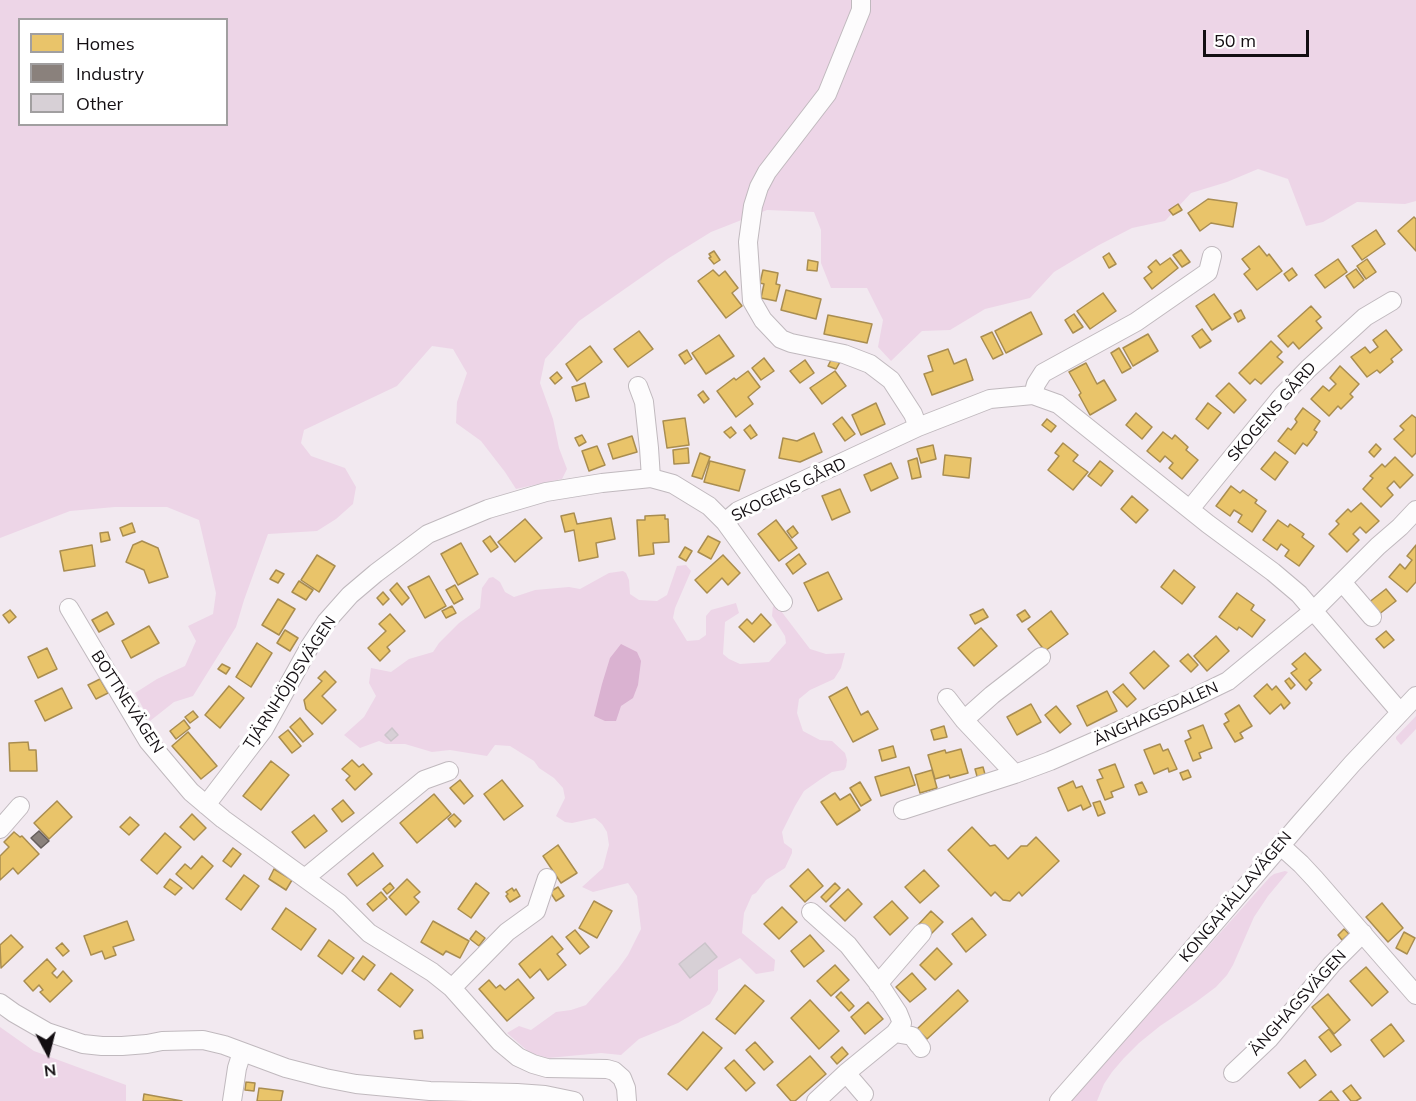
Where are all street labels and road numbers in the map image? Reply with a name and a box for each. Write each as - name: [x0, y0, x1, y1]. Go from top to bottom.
- street label: SKOGENS GÅRD: [1224, 358, 1320, 466]
- street label: SKOGENS GÅRD: [728, 454, 850, 526]
- street label: TJÄRNHÖJDSVÄGEN: [240, 613, 340, 753]
- street label: BOTTNEVÄGEN: [87, 647, 167, 757]
- street label: ÄNGHAGSDALEN: [1091, 678, 1221, 750]
- street label: KONGAHÄLLAVÄGEN: [1176, 828, 1296, 966]
- street label: ÄNGHAGSVÄGEN: [1245, 946, 1351, 1060]

